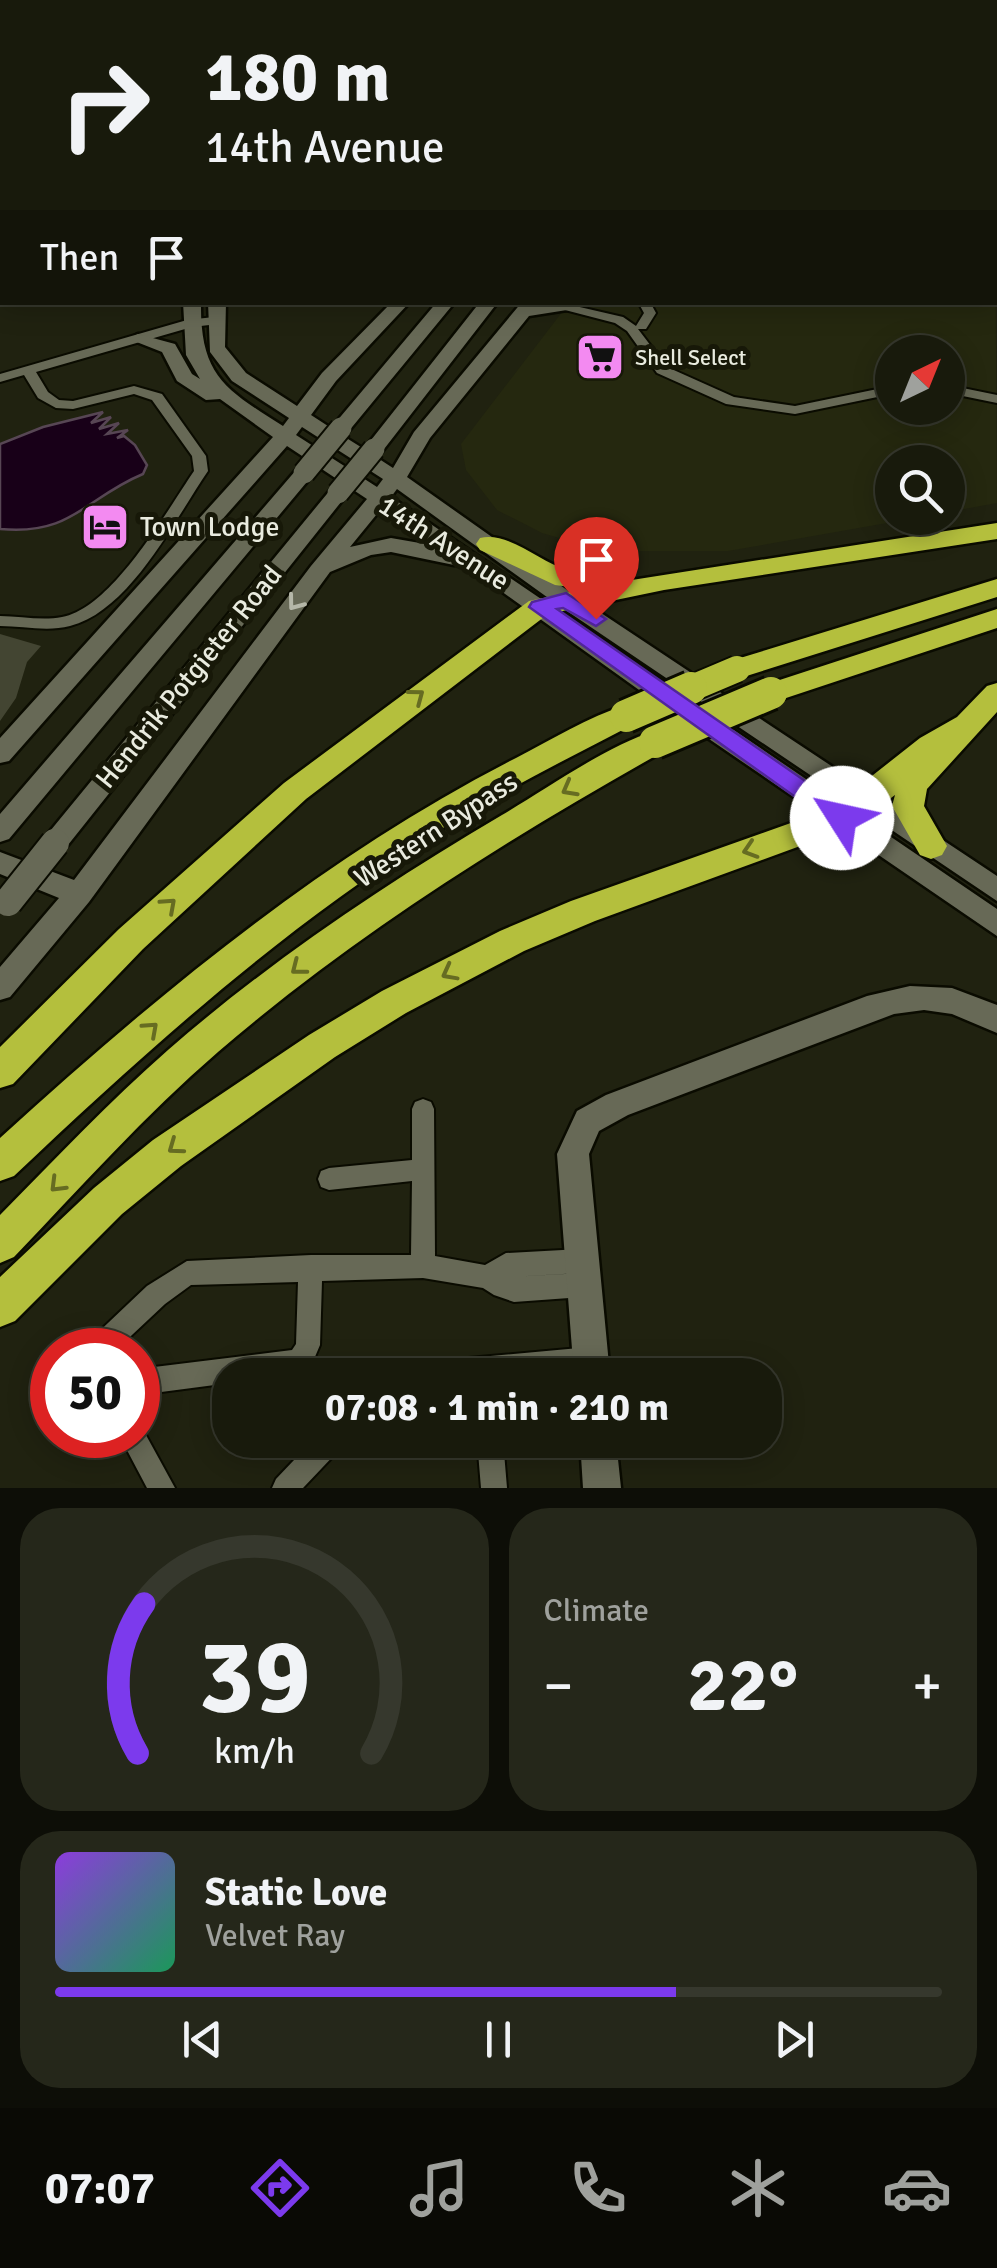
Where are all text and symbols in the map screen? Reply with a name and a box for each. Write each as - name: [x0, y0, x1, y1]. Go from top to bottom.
- text: 180 m: [205, 34, 390, 120]
- icon: right: [40, 40, 170, 170]
- text: 14th Avenue: [205, 120, 445, 175]
- icon: arrive: [139, 230, 194, 285]
- text: Then: [40, 234, 119, 281]
- supermarket icon: Shell Select: [574, 331, 626, 383]
- north arrow: [875, 335, 965, 425]
- map controls: [875, 335, 965, 535]
- place label: Shell Select: [635, 344, 747, 371]
- button: search: [875, 445, 965, 535]
- street label: 14th Avenue: [372, 488, 516, 598]
- hotel icon: Town Lodge: [79, 501, 131, 553]
- place label: Town Lodge: [140, 510, 280, 544]
- pin: [554, 517, 639, 620]
- icon: arrive: [569, 532, 624, 587]
- street label: Hendrik Potgieter Road: [89, 559, 289, 795]
- one-way arrow: [290, 592, 307, 610]
- one-way arrow: [406, 690, 424, 707]
- street label: Western Bypass: [348, 765, 524, 895]
- position arrow: [790, 766, 894, 870]
- one-way arrow: [562, 776, 580, 796]
- one-way arrow: [742, 839, 759, 859]
- one-way arrow: [157, 899, 176, 917]
- one-way arrow: [292, 956, 310, 974]
- one-way arrow: [442, 961, 460, 980]
- one-way arrow: [139, 1022, 158, 1040]
- one-way arrow: [168, 1135, 187, 1154]
- one-way arrow: [51, 1173, 69, 1191]
- speed limit sign: 50: [30, 1328, 160, 1458]
- text: 07:08 · 1 min · 210 m: [325, 1384, 669, 1431]
- text: Climate: [544, 1591, 649, 1630]
- text: 39: [198, 1613, 310, 1741]
- text: 22°: [687, 1639, 798, 1732]
- text: −: [544, 1652, 573, 1720]
- text: +: [912, 1652, 942, 1720]
- text: km/h: [214, 1729, 295, 1773]
- text: Static Love: [205, 1869, 387, 1916]
- text: Velvet Ray: [205, 1916, 345, 1955]
- icon: previous: [175, 2012, 230, 2067]
- icon: pause: [471, 2012, 526, 2067]
- icon: next: [767, 2012, 822, 2067]
- icon: directions: [245, 2153, 315, 2223]
- icon: music: [404, 2153, 474, 2223]
- icon: phone: [563, 2153, 633, 2223]
- icon: climate: [723, 2153, 793, 2223]
- icon: car: [882, 2153, 952, 2223]
- text: 07:07: [45, 2161, 155, 2216]

